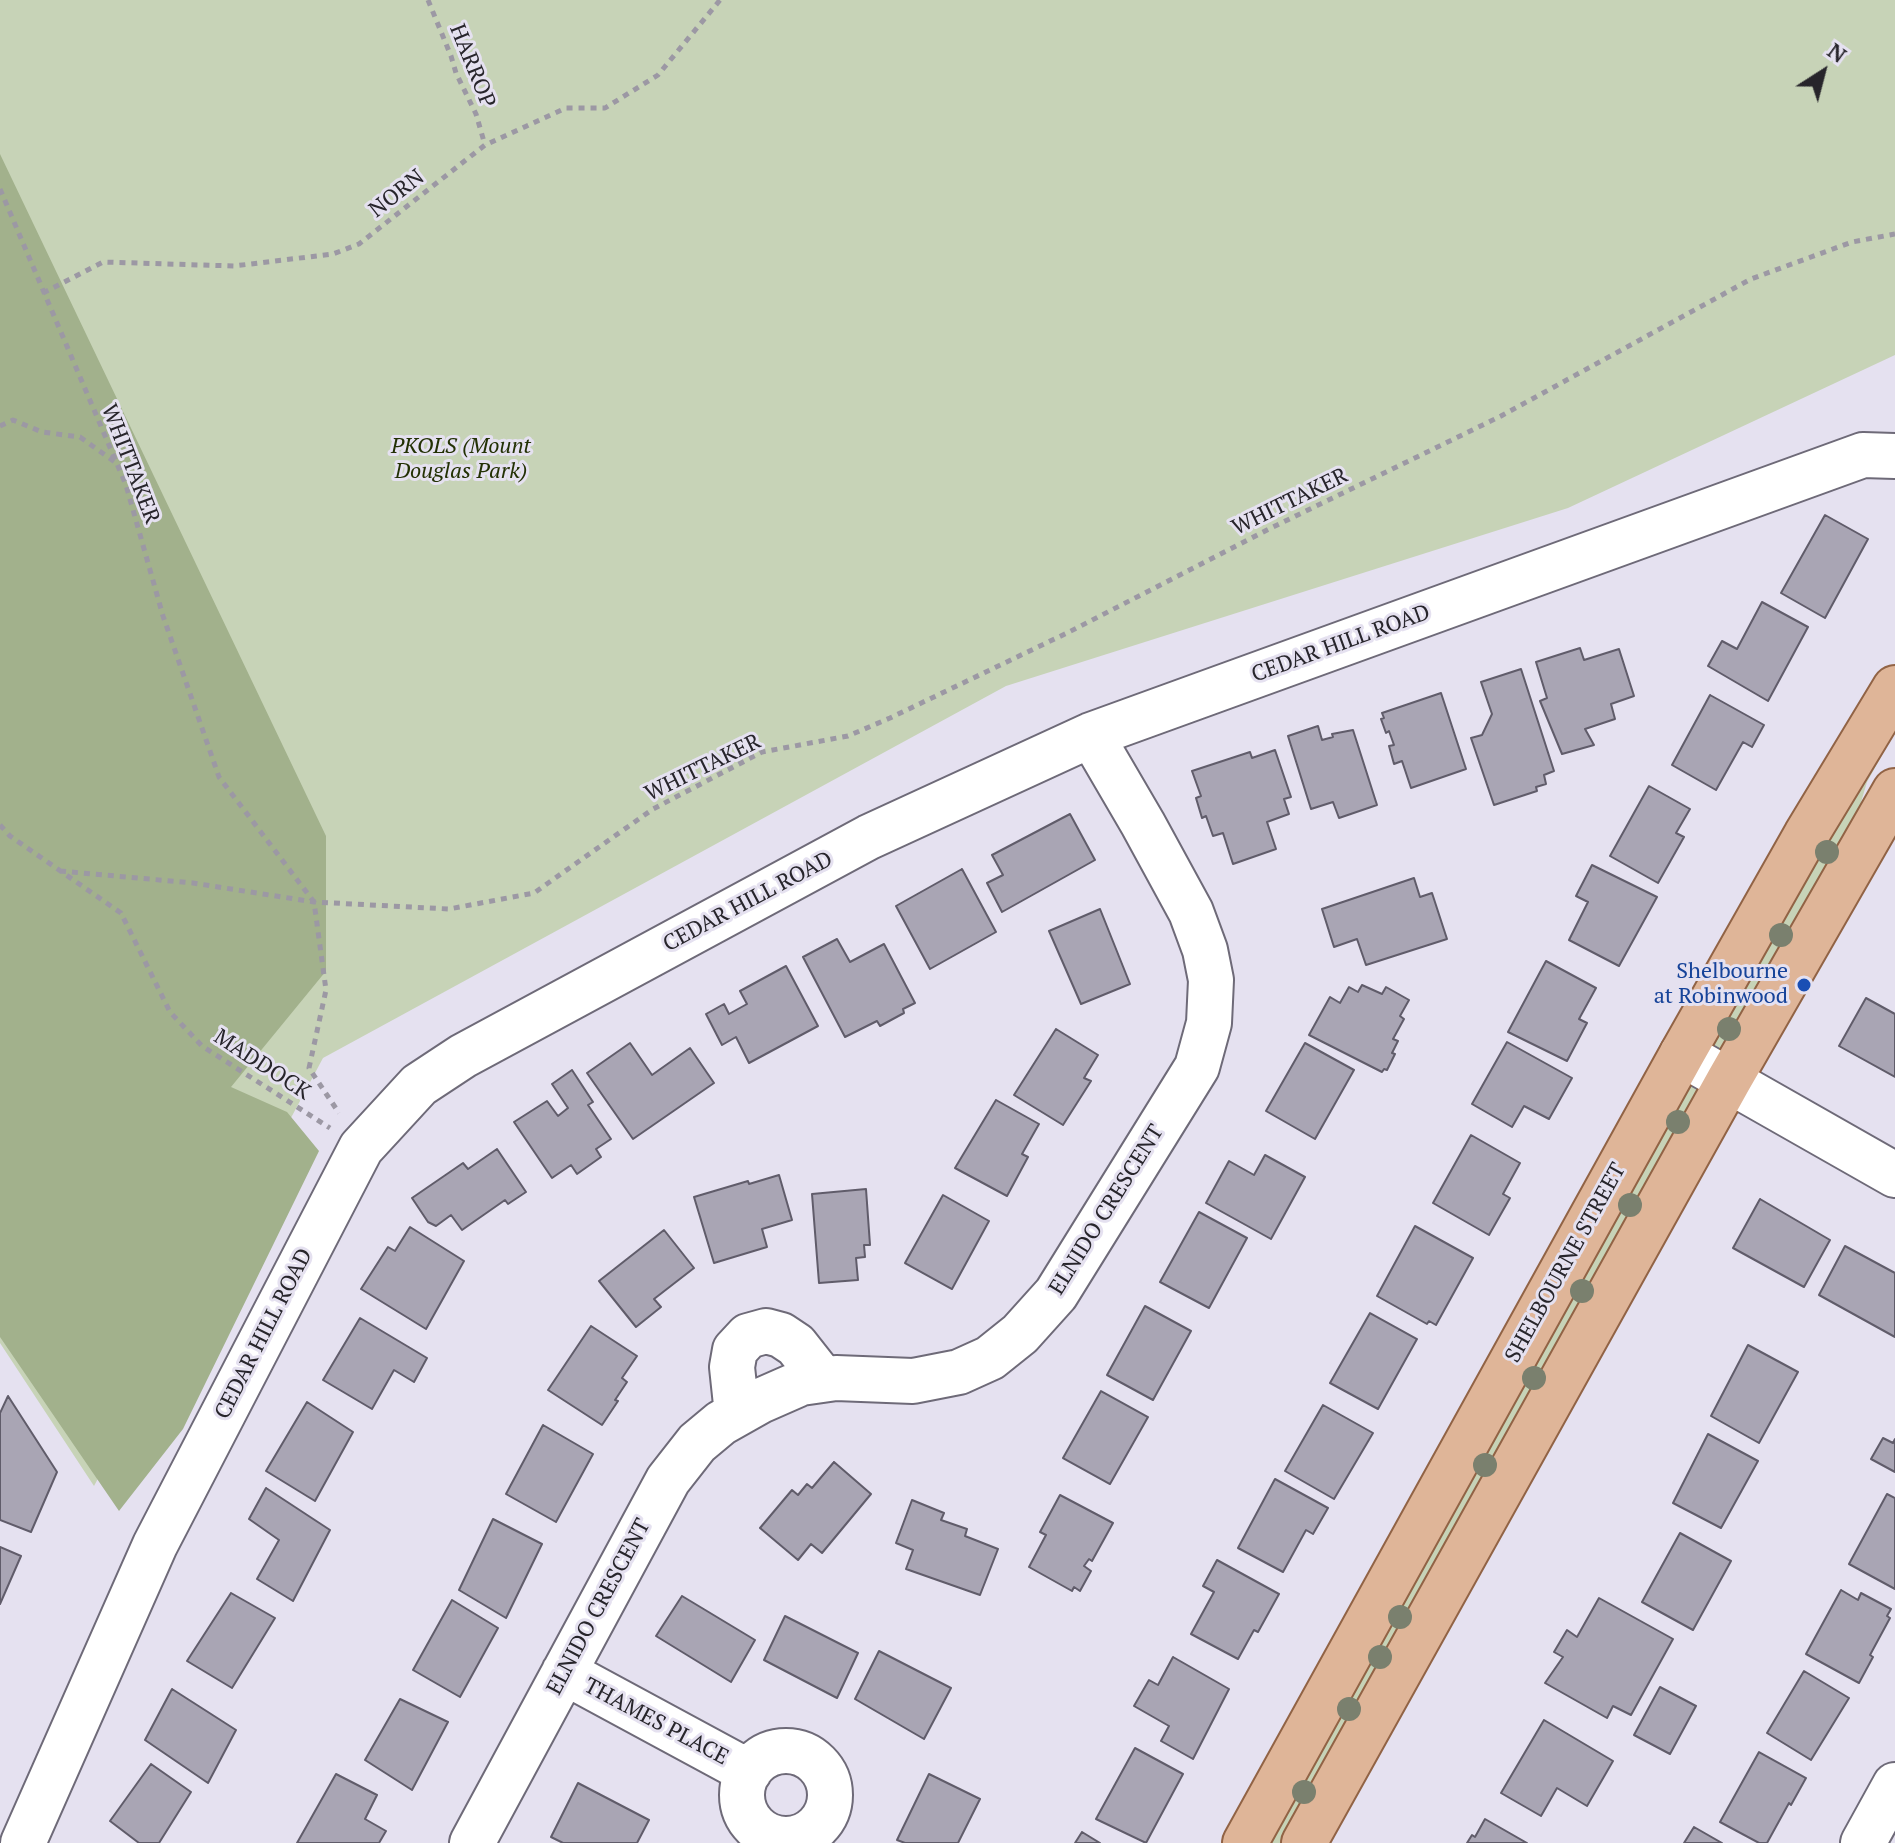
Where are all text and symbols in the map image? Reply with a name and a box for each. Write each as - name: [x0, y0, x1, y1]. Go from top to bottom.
- street label: HARROP: [443, 20, 501, 112]
- north arrow: [1783, 32, 1863, 112]
- text: N: [1822, 36, 1853, 69]
- street label: NORN: [364, 164, 430, 224]
- street label: WHITTAKER: [95, 401, 165, 527]
- park label: PKOLS (Mount Douglas Park): [391, 434, 531, 486]
- street label: WHITTAKER: [1228, 463, 1352, 541]
- street label: CEDAR HILL ROAD: [1248, 599, 1434, 689]
- street label: WHITTAKER: [641, 729, 765, 807]
- street label: CEDAR HILL ROAD: [659, 846, 837, 958]
- place label: Shelbourne at Robinwood: [1654, 959, 1788, 1010]
- marker: Shelbourne at Robinwood: [1795, 976, 1813, 994]
- street label: MADDOCK: [209, 1024, 315, 1106]
- street label: ELNIDO CRESCENT: [1044, 1120, 1170, 1300]
- street label: SHELBOURNE STREET: [1500, 1159, 1632, 1367]
- street label: CEDAR HILL ROAD: [210, 1244, 318, 1424]
- street label: ELNIDO CRESCENT: [541, 1515, 657, 1699]
- street label: THAMES PLACE: [579, 1673, 733, 1771]

